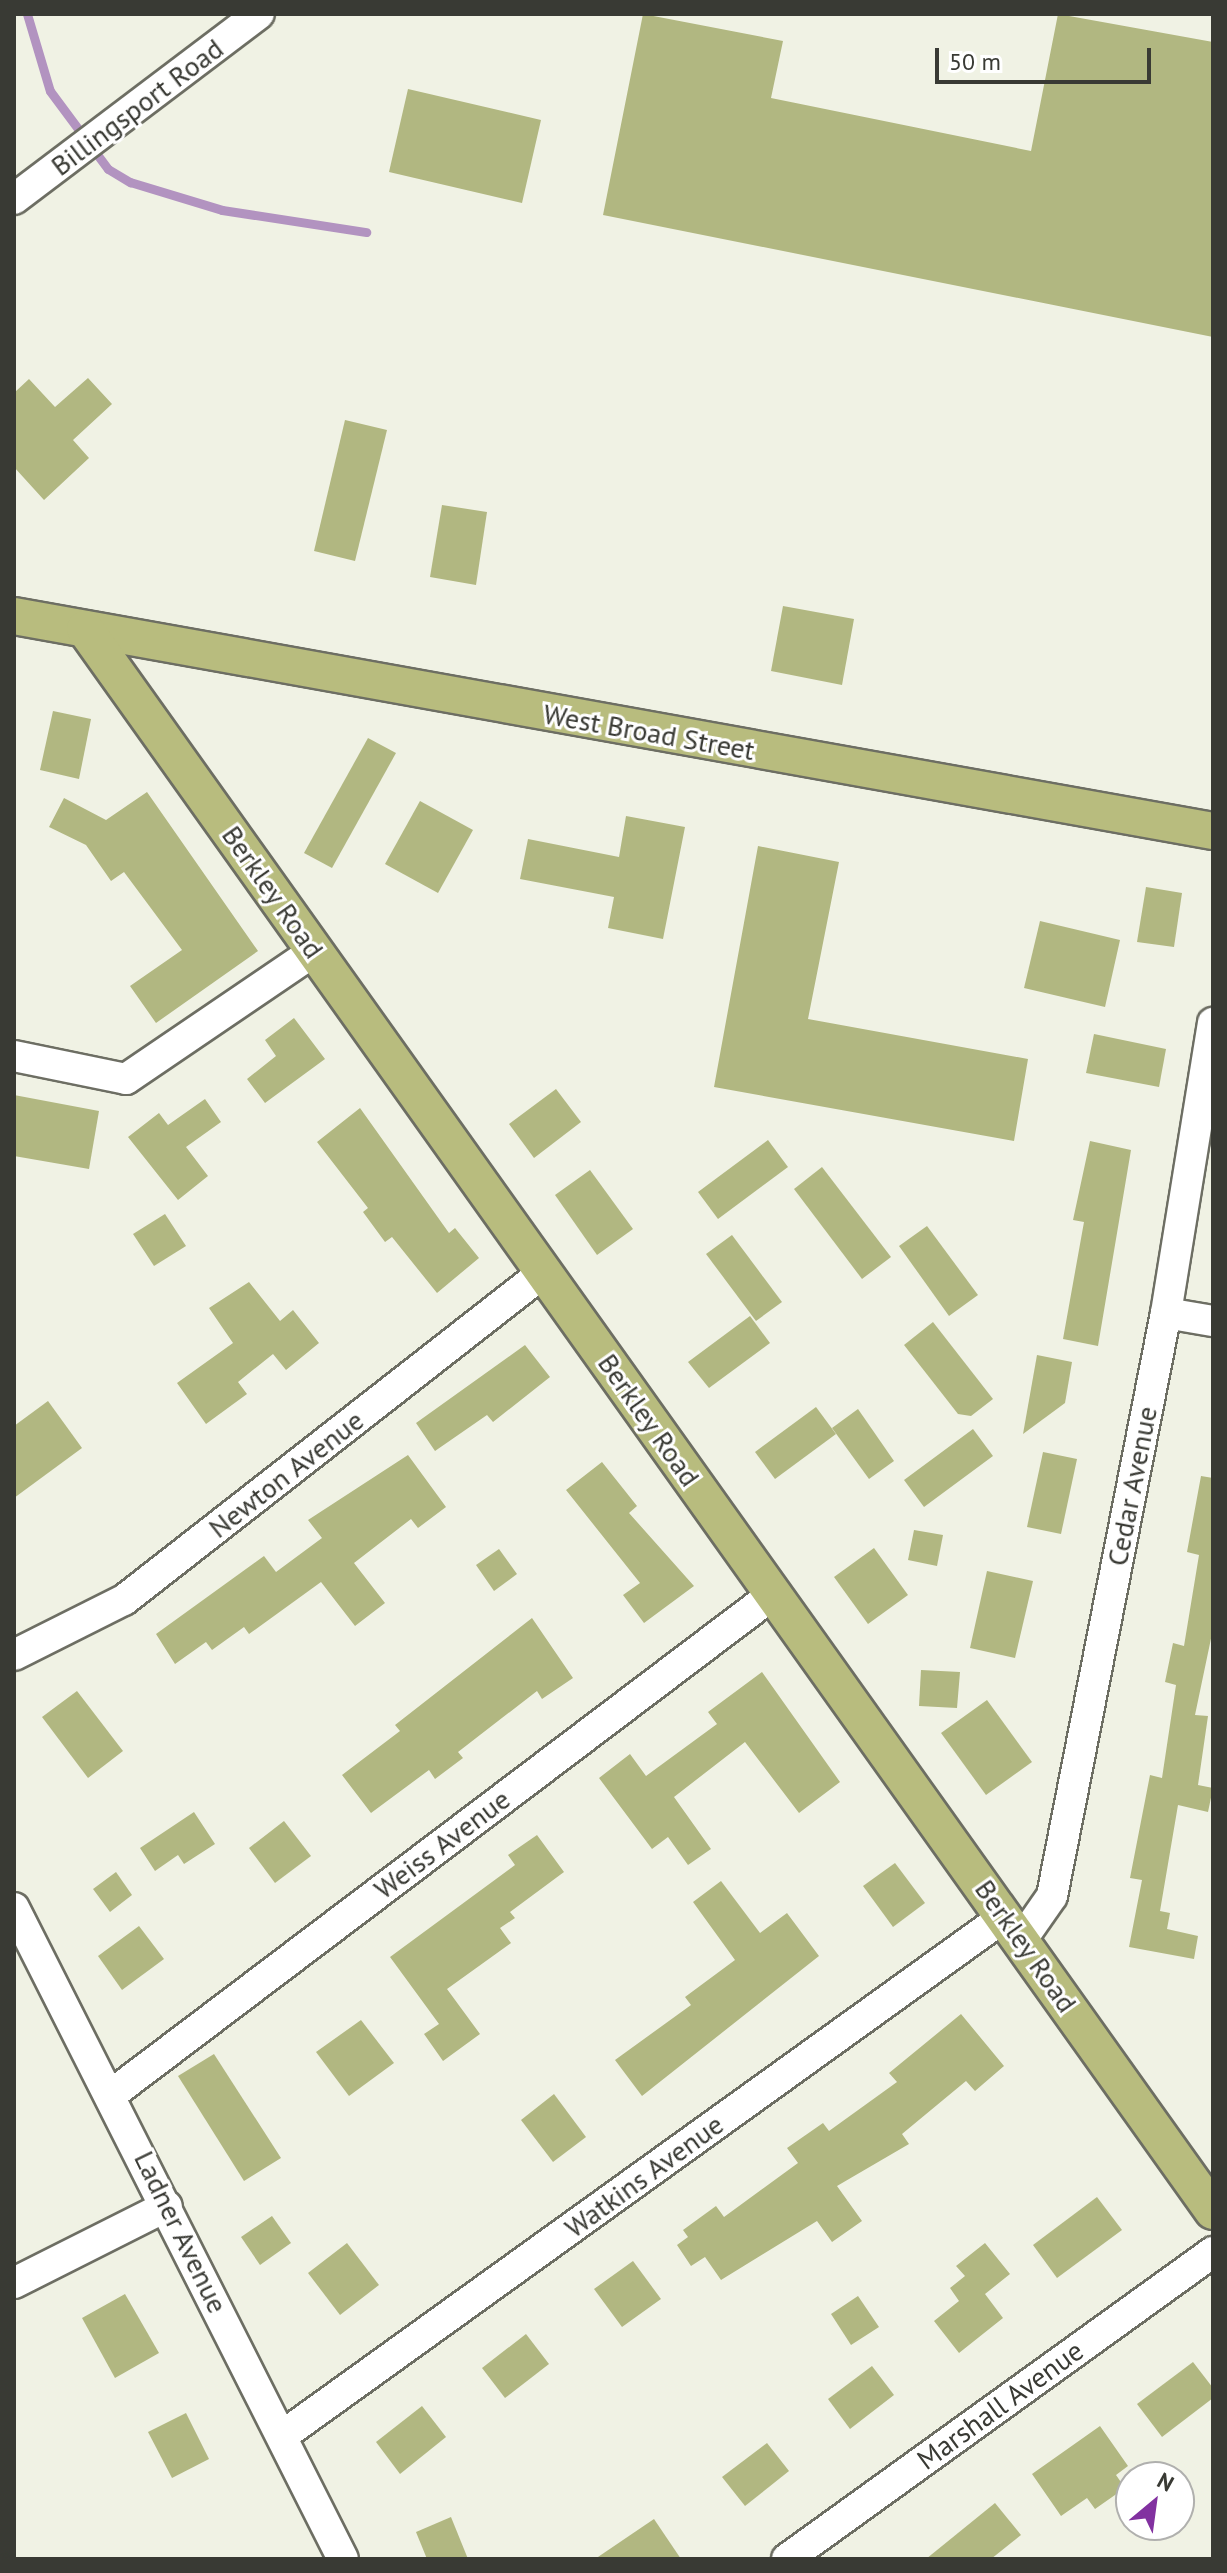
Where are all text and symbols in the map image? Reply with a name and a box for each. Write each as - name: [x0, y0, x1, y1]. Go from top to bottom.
- street label: Billingsport Road: [44, 31, 230, 183]
- scale bar: [939, 32, 1155, 82]
- text: 50 m: [949, 46, 1001, 77]
- street label: West Broad Street: [541, 697, 757, 767]
- street label: Berkley Road: [215, 819, 331, 965]
- street label: Berkley Road: [591, 1347, 707, 1493]
- street label: Newton Avenue: [202, 1403, 370, 1545]
- street label: Cedar Avenue: [1100, 1403, 1164, 1569]
- street label: Weiss Avenue: [367, 1782, 517, 1906]
- street label: Berkley Road: [968, 1873, 1084, 2019]
- street label: Watkins Avenue: [558, 2107, 730, 2245]
- street label: Ladner Avenue: [127, 2145, 235, 2319]
- street label: Marshall Avenue: [910, 2333, 1090, 2477]
- north arrow: [1115, 2461, 1195, 2541]
- text: N: [1153, 2466, 1179, 2498]

